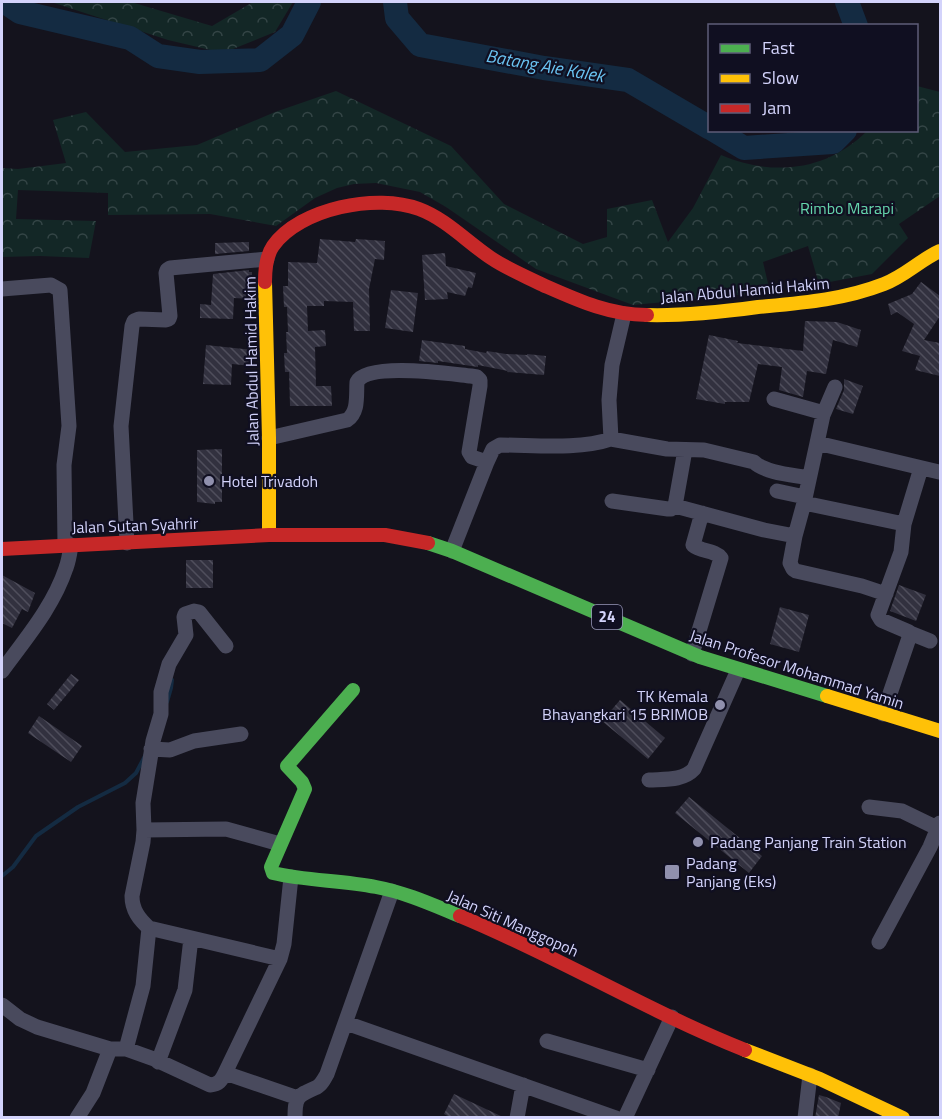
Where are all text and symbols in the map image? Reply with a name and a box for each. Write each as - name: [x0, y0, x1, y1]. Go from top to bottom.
- legend: [708, 24, 918, 132]
- text: Fast: [762, 34, 795, 61]
- water label: Batang Aie Kalek: [484, 42, 608, 90]
- text: Slow: [762, 64, 799, 91]
- text: Jam: [762, 94, 791, 121]
- park label: Rimbo Marapi: [800, 196, 894, 220]
- street label: Jalan Abdul Hamid Hakim: [659, 271, 831, 309]
- street label: Jalan Abdul Hamid Hakim: [238, 276, 264, 446]
- place label: Hotel Trivadoh: [221, 469, 318, 493]
- marker: Hotel Trivadoh: [202, 474, 216, 488]
- street label: Jalan Sutan Syahrir: [71, 511, 199, 539]
- road number: 24: [592, 605, 622, 629]
- street label: Jalan Profesor Mohammad Yamin: [687, 623, 907, 715]
- place label: TK Kemala Bhayangkari 15 BRIMOB: [542, 684, 708, 726]
- marker: TK Kemala Bhayangkari 15 BRIMOB: [713, 698, 727, 712]
- place label: Padang Panjang Train Station: [710, 830, 907, 854]
- marker: Padang Panjang Train Station: [691, 835, 705, 849]
- place label: Padang Panjang (Eks): [686, 851, 776, 893]
- marker: Padang Panjang (Eks): [663, 863, 681, 881]
- street label: Jalan Siti Manggopoh: [443, 883, 583, 963]

